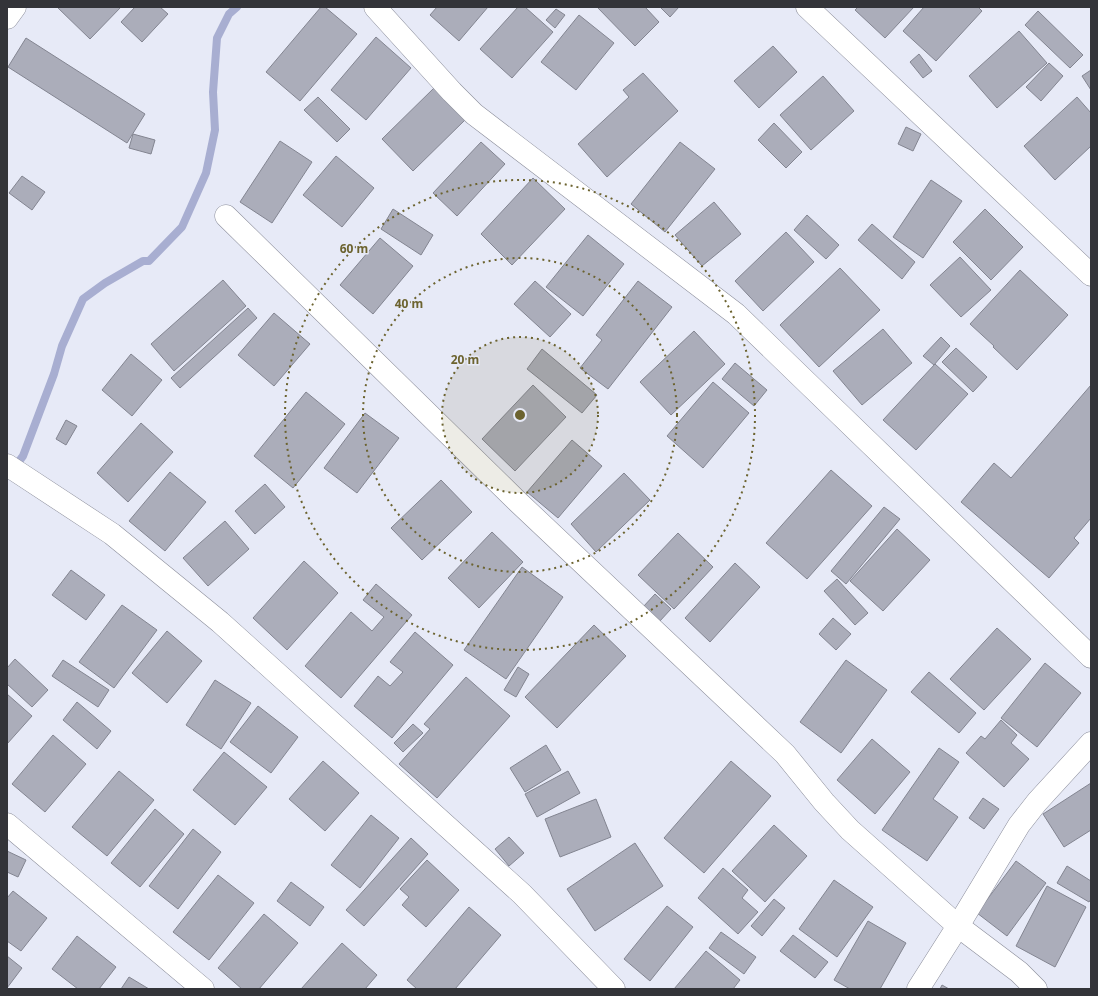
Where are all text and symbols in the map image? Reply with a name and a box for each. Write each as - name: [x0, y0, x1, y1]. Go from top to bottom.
- text: 60 m: [340, 240, 368, 257]
- text: 40 m: [395, 295, 423, 312]
- text: 20 m: [451, 351, 479, 368]
- centre of rings: [513, 408, 527, 422]

